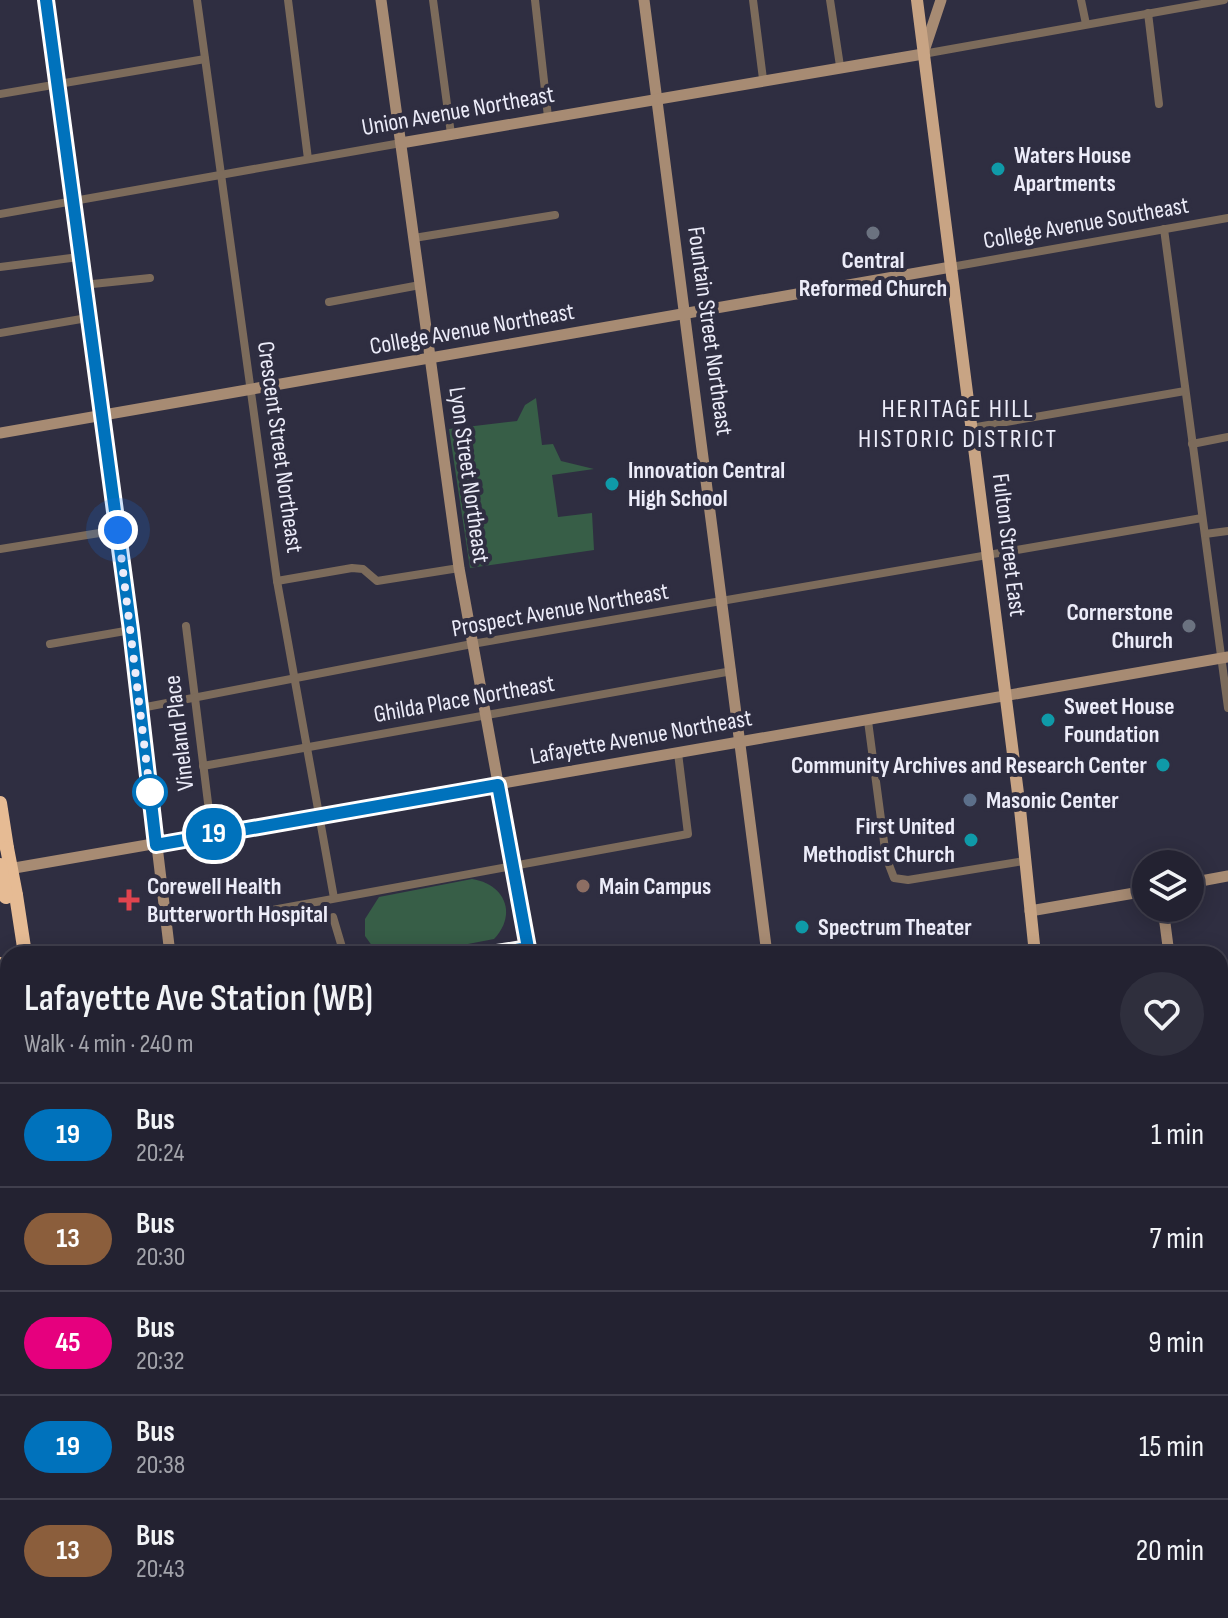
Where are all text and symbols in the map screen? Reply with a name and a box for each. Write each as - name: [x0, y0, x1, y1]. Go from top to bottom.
- street label: Union Avenue Northeast: [359, 80, 557, 142]
- place label: Waters House Apartments: [1013, 141, 1131, 198]
- marker: Waters House Apartments: [989, 160, 1007, 178]
- street label: College Avenue Southeast: [981, 191, 1191, 255]
- marker: Central Reformed Church: [864, 224, 882, 242]
- street label: Fountain Street Northeast: [681, 225, 739, 437]
- place label: Central Reformed Church: [799, 246, 947, 303]
- street label: College Avenue Northeast: [367, 297, 577, 361]
- street label: Crescent Street Northeast: [251, 339, 309, 555]
- street label: Lyon Street Northeast: [442, 385, 496, 565]
- district label: HERITAGE HILL HISTORIC DISTRICT: [858, 394, 1058, 455]
- place label: Innovation Central High School: [628, 456, 785, 513]
- street label: Fulton Street East: [986, 472, 1032, 618]
- marker: Innovation Central High School: [603, 475, 621, 493]
- your location: [98, 510, 138, 550]
- street label: Prospect Avenue Northeast: [449, 577, 671, 643]
- place label: Cornerstone Church: [1066, 598, 1173, 655]
- marker: Cornerstone Church: [1180, 617, 1198, 635]
- street label: Ghilda Place Northeast: [371, 669, 557, 729]
- street label: Vineland Place: [158, 674, 200, 792]
- place label: Sweet House Foundation: [1064, 692, 1175, 749]
- street label: Lafayette Avenue Northeast: [528, 703, 754, 771]
- marker: Sweet House Foundation: [1039, 711, 1057, 729]
- place label: Community Archives and Research Center: [791, 751, 1148, 780]
- marker: Community Archives and Research Center: [1154, 756, 1172, 774]
- unlabelled marker: [133, 775, 167, 809]
- place label: Masonic Center: [986, 786, 1119, 815]
- marker: Masonic Center: [961, 791, 979, 809]
- line badge: 19: [178, 808, 250, 860]
- place label: First United Methodist Church: [803, 812, 955, 869]
- text: 19: [202, 817, 226, 850]
- marker: First United Methodist Church: [962, 831, 980, 849]
- map controls: [1132, 850, 1204, 922]
- button: layers: [1132, 850, 1204, 922]
- place label: Corewell Health Butterworth Hospital: [147, 872, 328, 929]
- place label: Main Campus: [599, 872, 711, 901]
- marker: Main Campus: [574, 877, 592, 895]
- marker: Corewell Health Butterworth Hospital: [118, 889, 140, 911]
- place label: Spectrum Theater: [818, 913, 972, 942]
- marker: Spectrum Theater: [793, 918, 811, 936]
- button: heart: [1120, 972, 1204, 1056]
- text: Lafayette Ave Station (WB): [24, 976, 373, 1021]
- text: Walk · 4 min · 240 m: [24, 1029, 193, 1060]
- text: Bus: [136, 1102, 175, 1138]
- text: 1 min: [1151, 1117, 1204, 1153]
- text: 19: [56, 1118, 80, 1151]
- text: 20:24: [136, 1138, 184, 1169]
- text: Bus: [136, 1206, 175, 1242]
- text: 7 min: [1150, 1221, 1204, 1257]
- text: 13: [56, 1222, 80, 1255]
- text: 20:30: [136, 1242, 185, 1273]
- text: Bus: [136, 1310, 175, 1346]
- text: 9 min: [1148, 1325, 1204, 1361]
- text: 45: [55, 1326, 81, 1359]
- text: 20:32: [136, 1346, 185, 1377]
- text: Bus: [136, 1414, 175, 1450]
- text: 15 min: [1139, 1429, 1204, 1465]
- text: 19: [56, 1430, 80, 1463]
- text: 20:38: [136, 1450, 185, 1481]
- text: Bus: [136, 1518, 175, 1554]
- text: 20 min: [1136, 1533, 1204, 1569]
- text: 13: [56, 1534, 80, 1567]
- text: 20:43: [136, 1554, 185, 1585]

